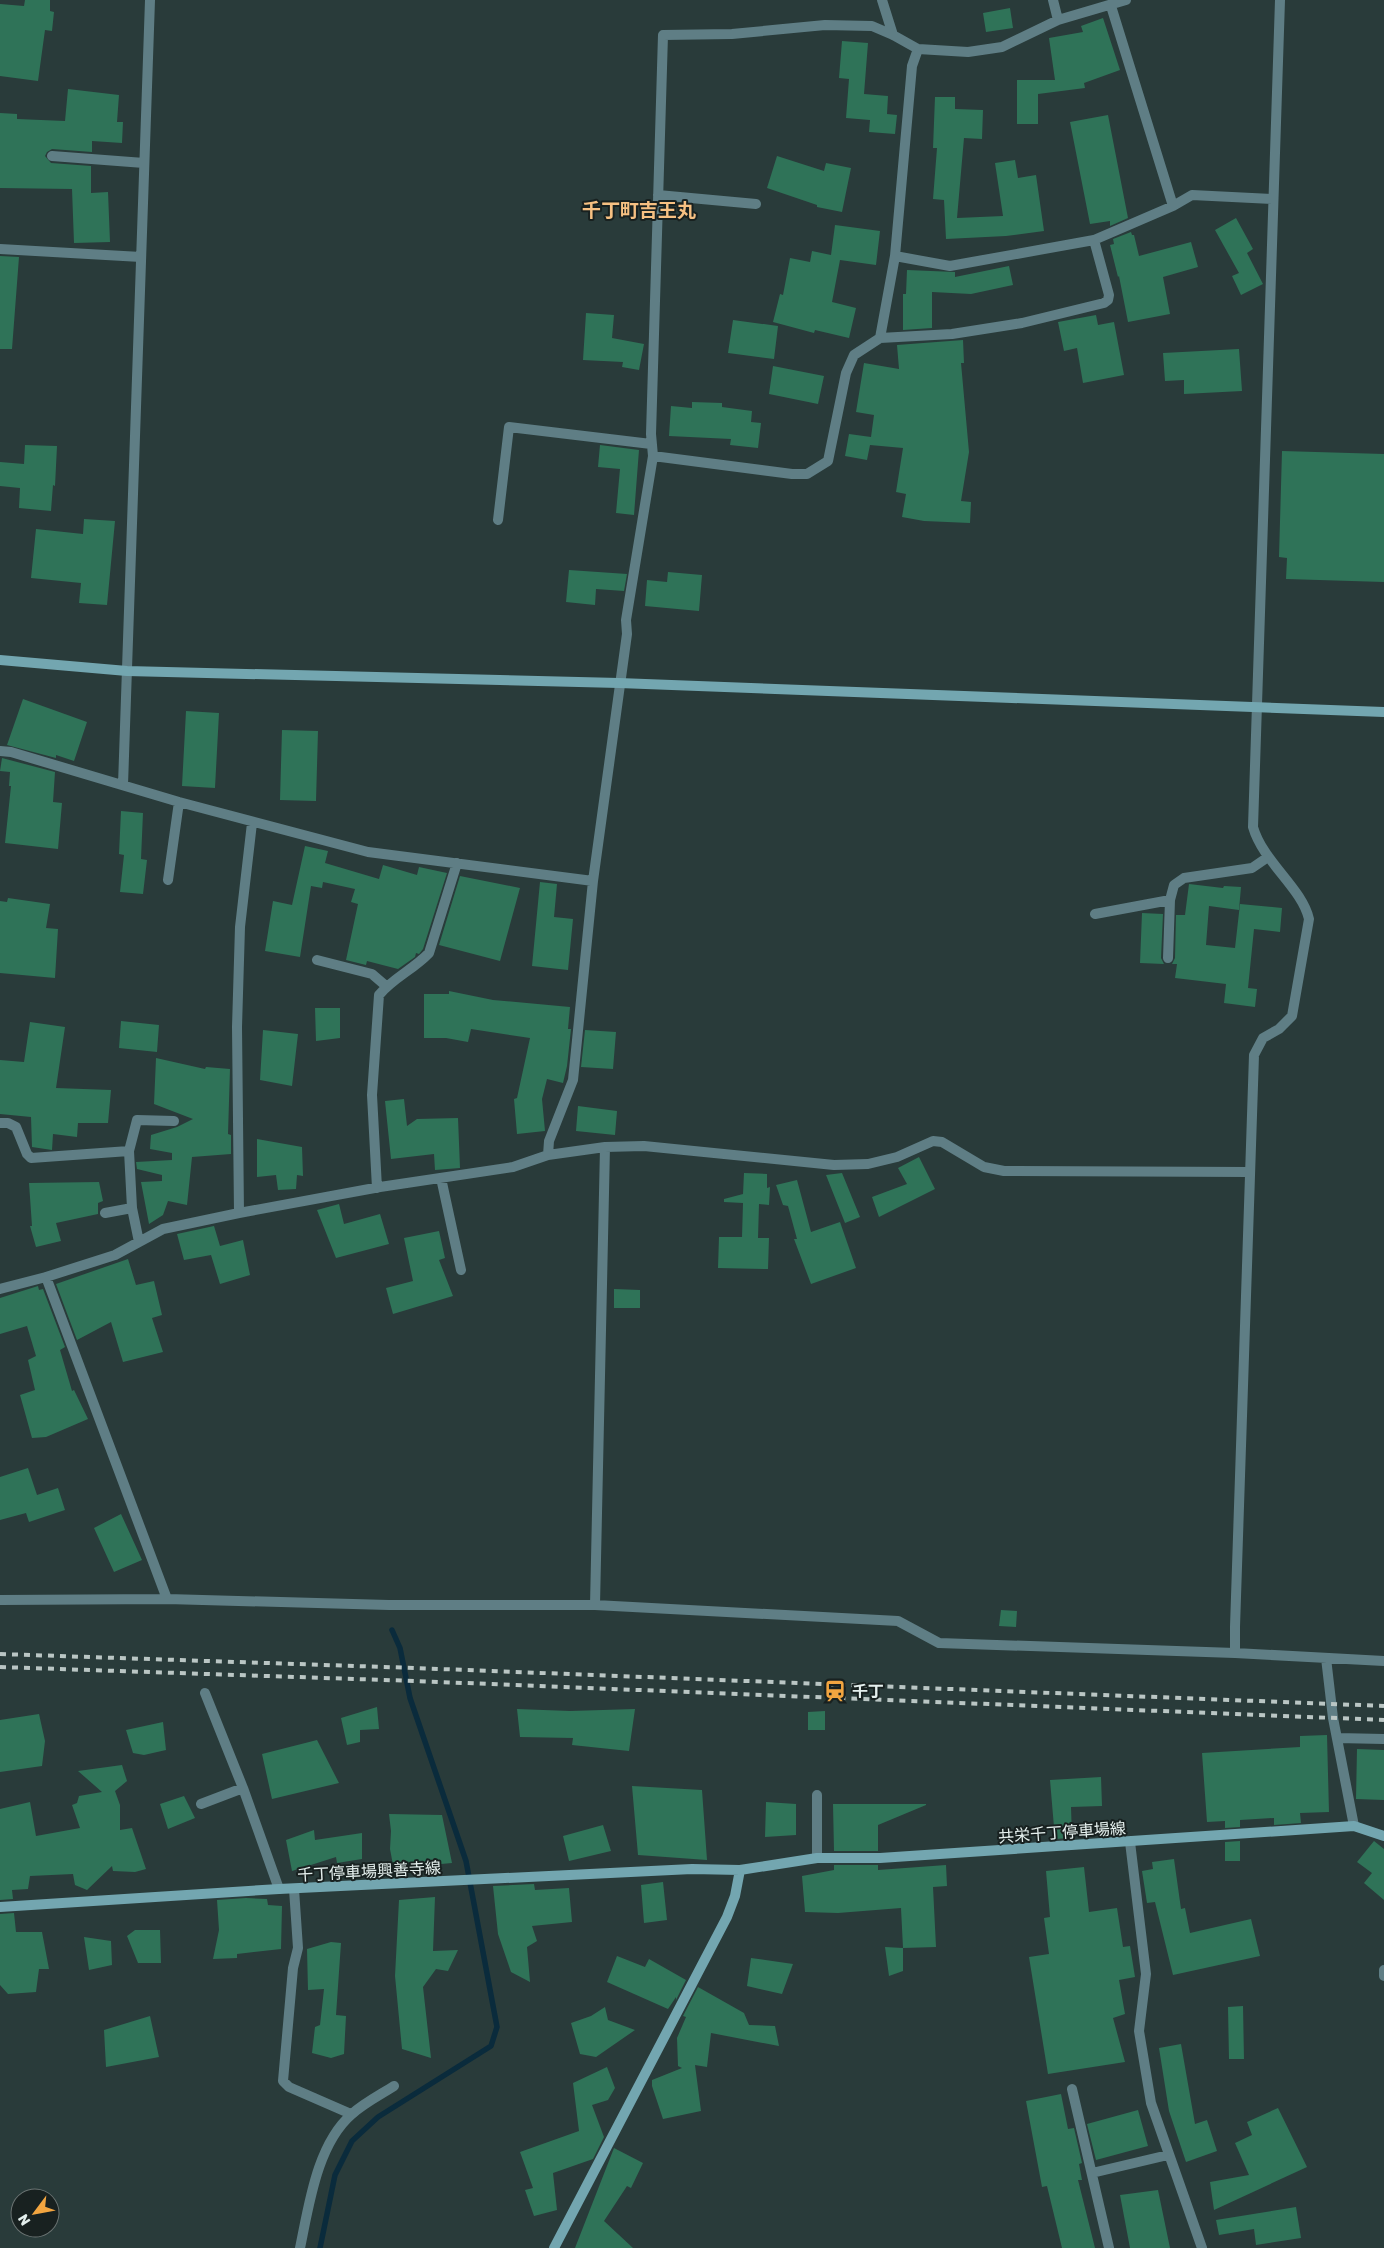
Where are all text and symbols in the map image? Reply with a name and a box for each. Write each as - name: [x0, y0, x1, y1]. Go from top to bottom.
- district label: 千丁町吉王丸: [582, 199, 696, 222]
- station icon: 千丁: [822, 1678, 848, 1704]
- place label: 千丁: [852, 1682, 884, 1701]
- street label: 共栄千丁停車場線: [998, 1819, 1127, 1846]
- street label: 千丁停車場興善寺線: [297, 1858, 441, 1885]
- north arrow: [10, 2188, 60, 2238]
- text: N: [15, 2211, 34, 2228]

